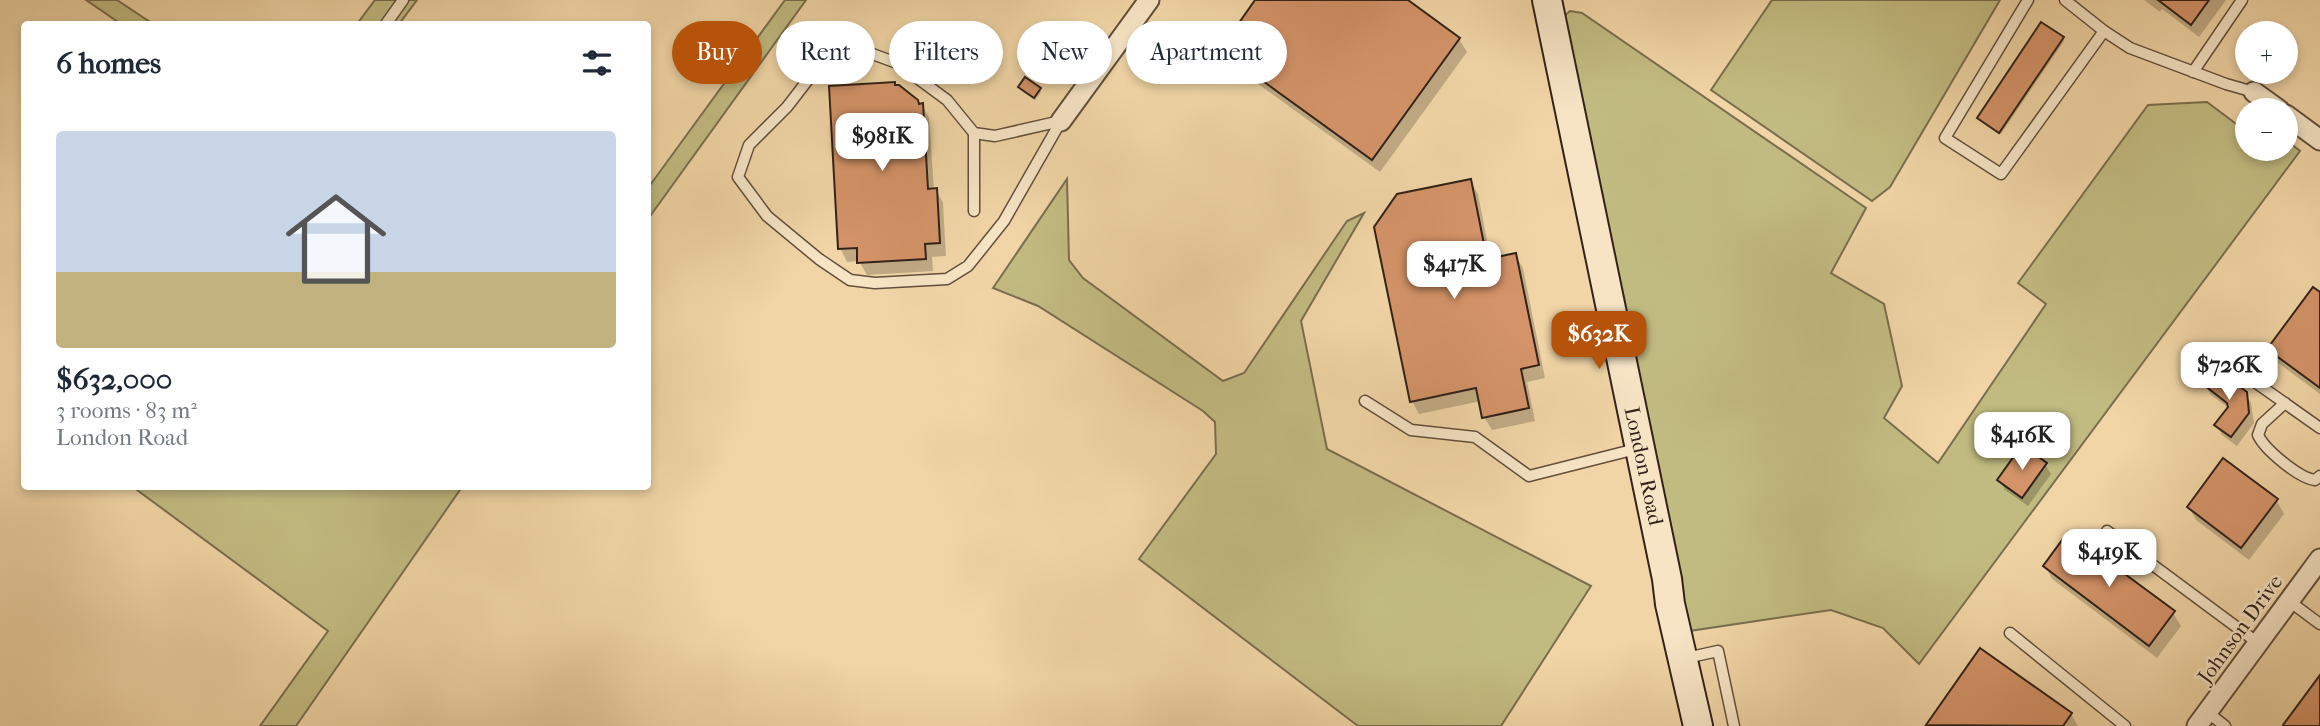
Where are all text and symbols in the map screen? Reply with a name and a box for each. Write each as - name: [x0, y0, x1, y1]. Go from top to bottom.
- chip: Buy: [672, 21, 762, 84]
- chip: Rent: [776, 21, 875, 84]
- chip: Filters: [889, 21, 1003, 84]
- chip: New: [1017, 21, 1112, 84]
- chip: Apartment: [1126, 21, 1287, 84]
- map controls: [2235, 21, 2298, 161]
- button: +: [2235, 21, 2298, 84]
- icon: filters: [578, 44, 616, 82]
- text: 6 homes: [56, 46, 161, 81]
- button: −: [2235, 98, 2298, 161]
- pin: $981K: [833, 114, 931, 173]
- text: $981K: [851, 122, 913, 149]
- icon: home: [273, 176, 399, 302]
- pin: $417K: [1405, 242, 1503, 301]
- text: $417K: [1423, 250, 1485, 277]
- pin: $632K: [1550, 312, 1648, 371]
- text: $632K: [1567, 320, 1631, 347]
- pin: $726K: [2180, 342, 2278, 402]
- text: $726K: [2197, 351, 2261, 378]
- text: $632,000: [56, 362, 172, 397]
- text: 3 rooms · 83 m²: [56, 397, 197, 424]
- street label: London Road: [1620, 404, 1668, 528]
- pin: $416K: [1973, 412, 2071, 472]
- text: $416K: [1990, 421, 2054, 448]
- text: London Road: [56, 424, 188, 451]
- pin: $419K: [2060, 530, 2158, 589]
- text: $419K: [2077, 538, 2141, 565]
- street label: Johnson Drive: [2191, 570, 2287, 690]

